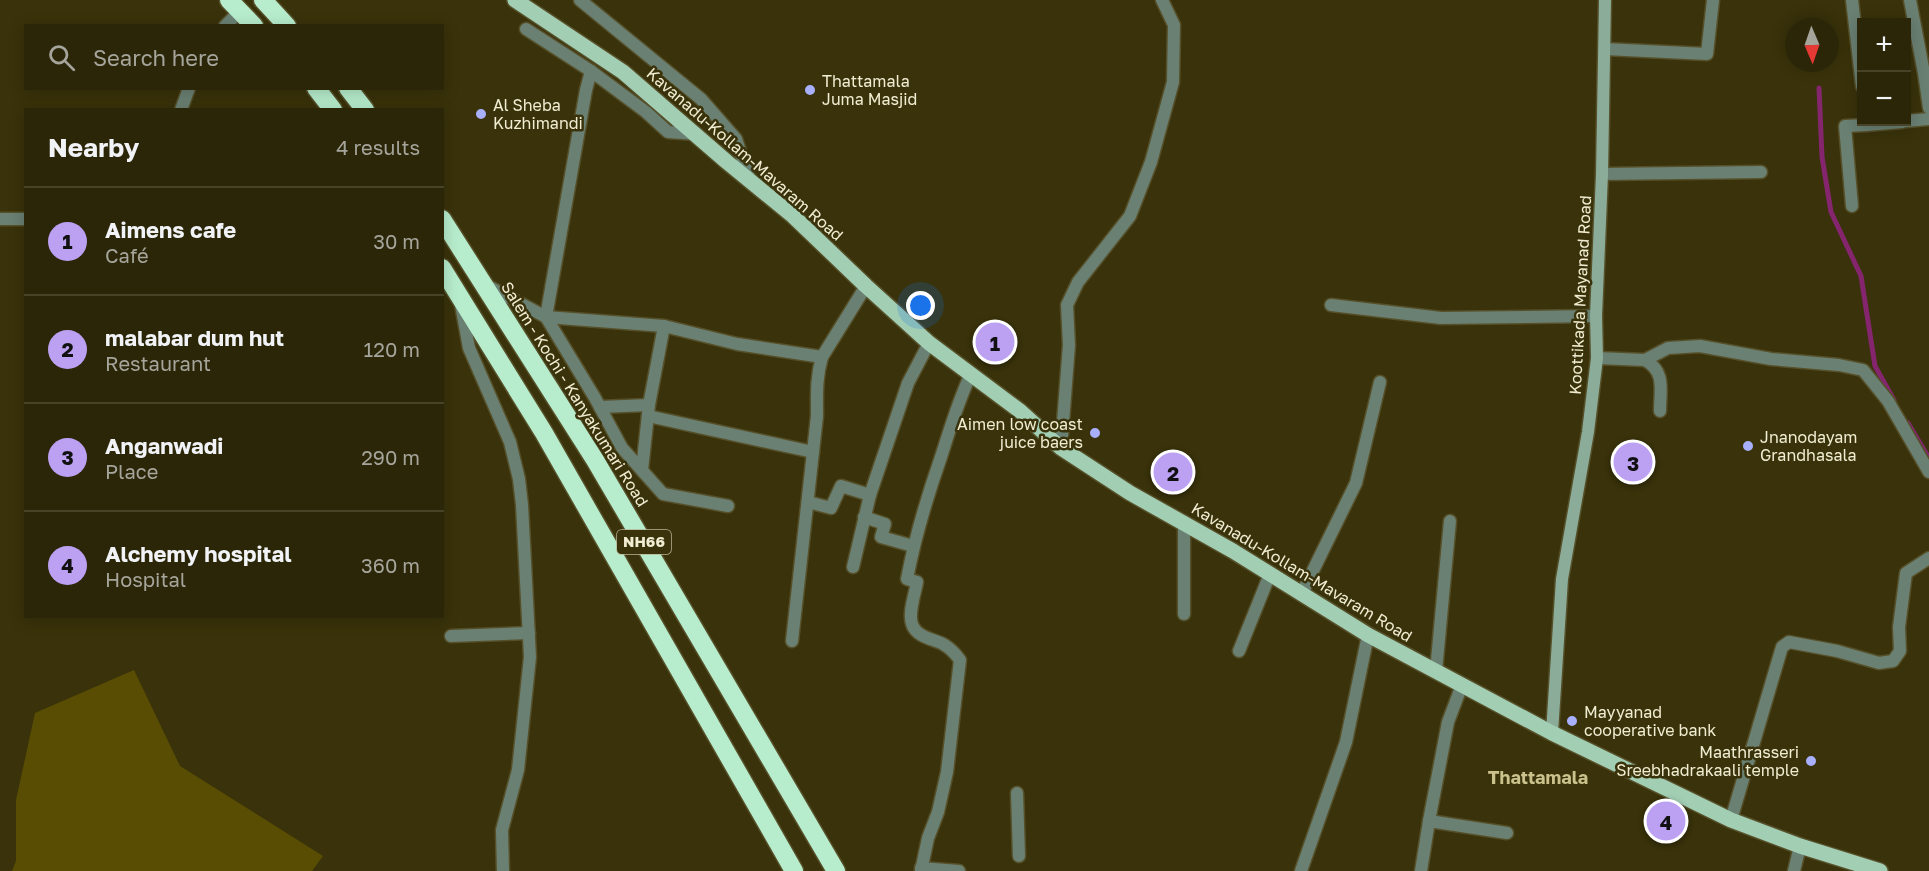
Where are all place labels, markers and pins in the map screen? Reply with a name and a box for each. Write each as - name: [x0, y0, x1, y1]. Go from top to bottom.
- place label: Thattamala Juma Masjid: [822, 71, 917, 109]
- marker: Thattamala Juma Masjid: [803, 83, 817, 97]
- place label: Al Sheba Kuzhimandi: [493, 95, 583, 133]
- marker: Al Sheba Kuzhimandi: [474, 107, 488, 121]
- pin: 1: [976, 320, 1014, 364]
- place label: Aimen low coast juice baers: [957, 414, 1083, 452]
- marker: Aimen low coast juice baers: [1088, 426, 1102, 440]
- place label: Jnanodayam Grandhasala: [1760, 427, 1857, 465]
- marker: Jnanodayam Grandhasala: [1741, 439, 1755, 453]
- pin: 3: [1614, 440, 1652, 484]
- pin: 2: [1154, 450, 1192, 494]
- place label: Mayyanad cooperative bank: [1584, 702, 1716, 740]
- marker: Mayyanad cooperative bank: [1565, 714, 1579, 728]
- place label: Maathrasseri Sreebhadrakaali temple: [1616, 742, 1799, 780]
- marker: Maathrasseri Sreebhadrakaali temple: [1804, 754, 1818, 768]
- pin: 4: [1646, 798, 1686, 844]

